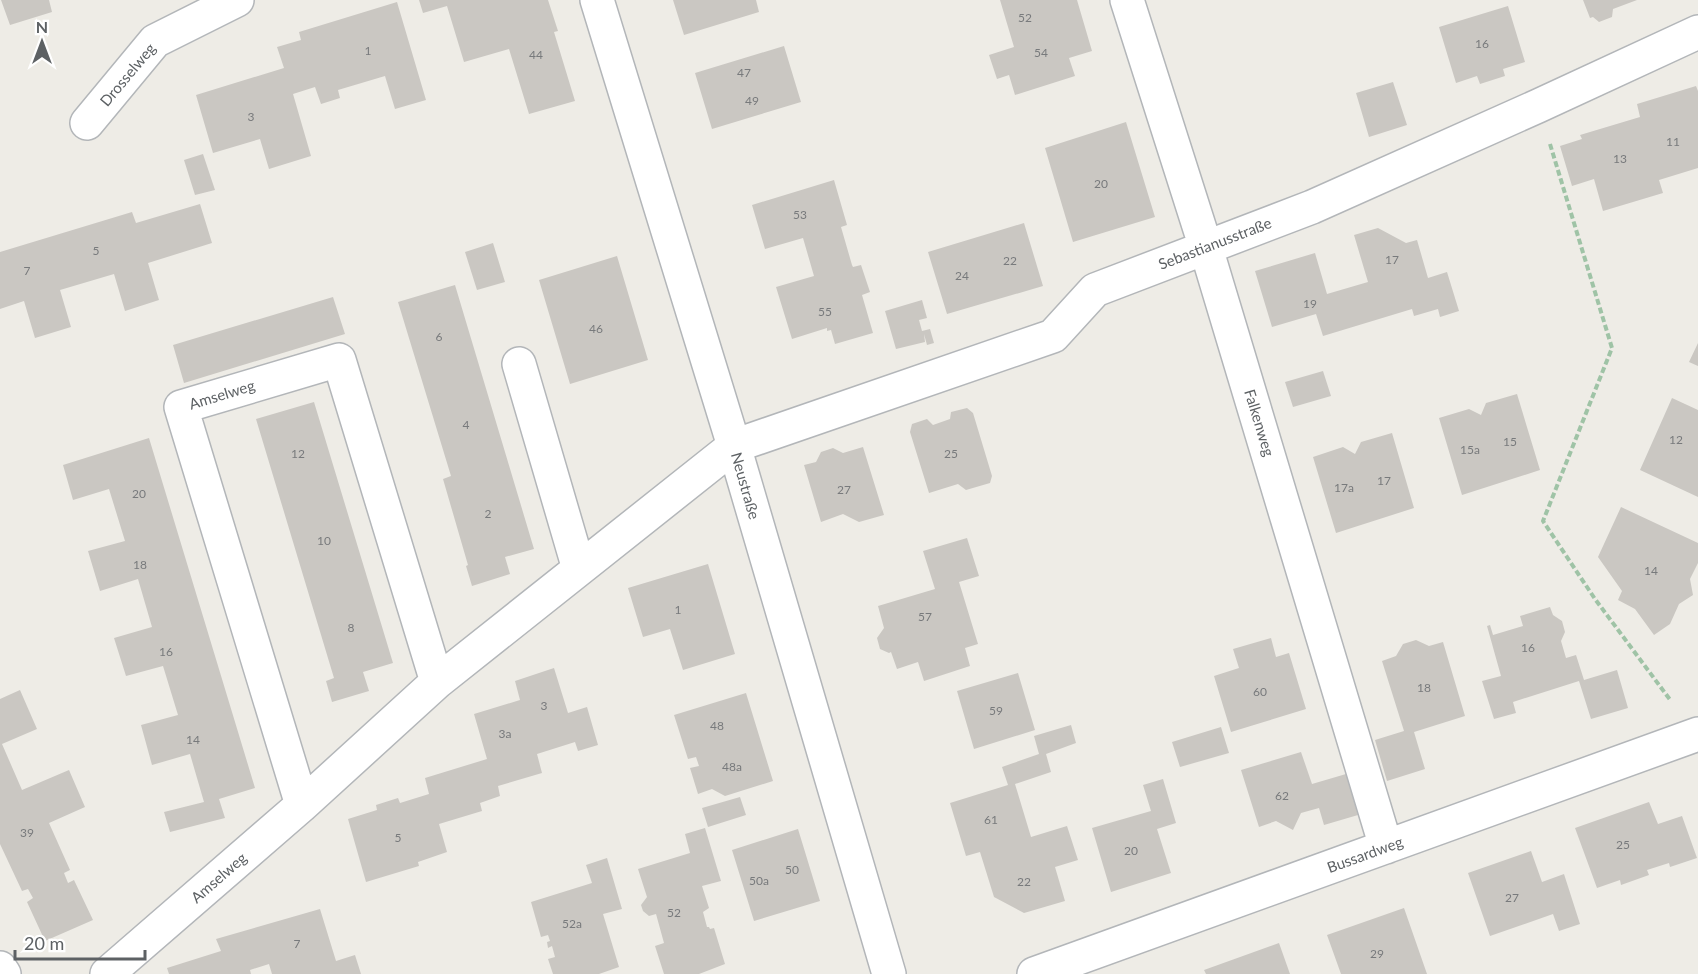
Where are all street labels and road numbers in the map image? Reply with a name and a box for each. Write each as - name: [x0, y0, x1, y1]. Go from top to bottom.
- street label: Drosselweg: [96, 39, 159, 110]
- street label: Sebastianusstraße: [1156, 213, 1274, 273]
- street label: Amselweg: [187, 375, 257, 413]
- street label: Falkenweg: [1241, 387, 1279, 459]
- street label: Neustraße: [728, 450, 764, 521]
- street label: Bussardweg: [1324, 832, 1405, 876]
- street label: Amselweg: [187, 848, 250, 906]

